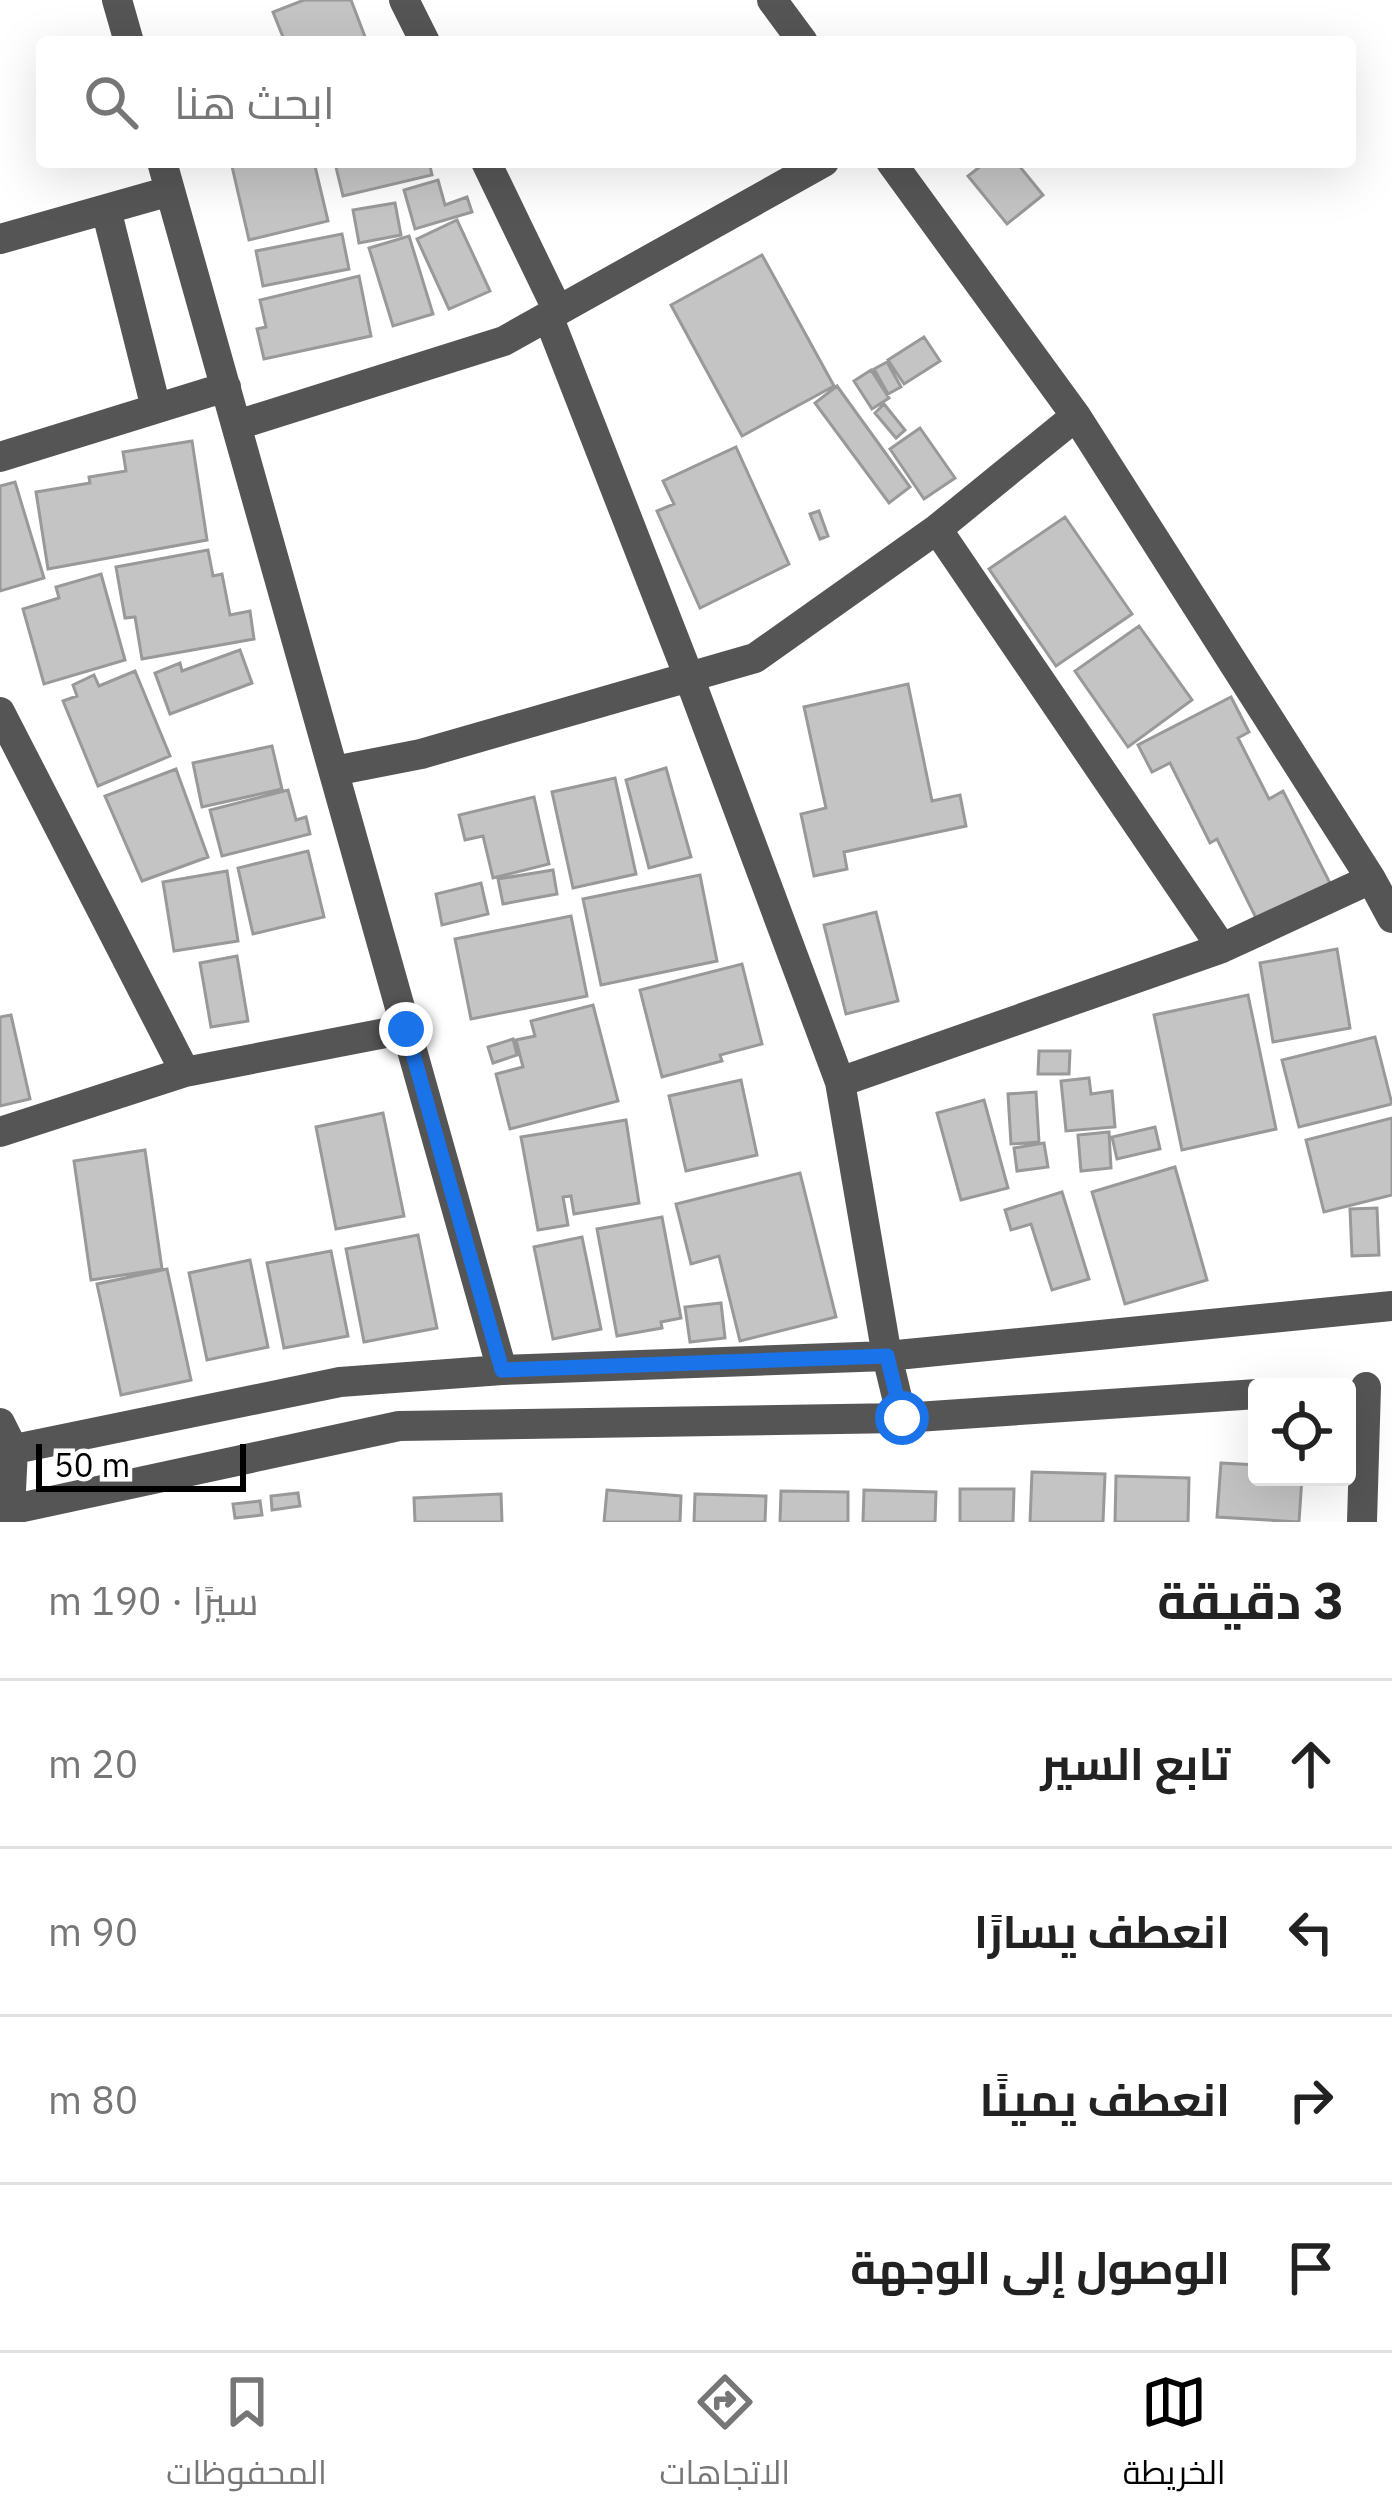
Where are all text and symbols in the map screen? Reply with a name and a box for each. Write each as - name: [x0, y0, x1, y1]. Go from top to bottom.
- search box: [36, 36, 1356, 168]
- icon: search: [78, 69, 144, 135]
- text: ابحث هنا: [174, 73, 335, 131]
- route end: [379, 1002, 433, 1056]
- map controls: [1248, 1378, 1356, 1486]
- button: locate: [1248, 1378, 1356, 1486]
- route start: [875, 1391, 929, 1445]
- scale bar: [36, 1438, 246, 1491]
- text: 50 m: [54, 1443, 130, 1486]
- text: 3 دقيقة: [1157, 1567, 1344, 1633]
- text: سيرًا · 190 m: [48, 1575, 259, 1626]
- icon: ahead: [1278, 1731, 1344, 1797]
- text: تابع السير: [1040, 1734, 1230, 1792]
- text: 20 m: [48, 1738, 138, 1789]
- icon: left: [1278, 1899, 1344, 1965]
- text: انعطف يسارًا: [974, 1902, 1230, 1960]
- text: 90 m: [48, 1906, 138, 1957]
- icon: right: [1278, 2067, 1344, 2133]
- text: انعطف يمينًا: [979, 2070, 1230, 2128]
- text: 80 m: [48, 2074, 138, 2125]
- icon: arrive: [1278, 2235, 1344, 2301]
- text: الوصول إلى الوجهة: [850, 2238, 1230, 2296]
- tab: المحفوظات: [166, 2369, 327, 2503]
- tab: الاتجاهات: [660, 2369, 790, 2503]
- tab: الخريطة: [1123, 2369, 1226, 2503]

